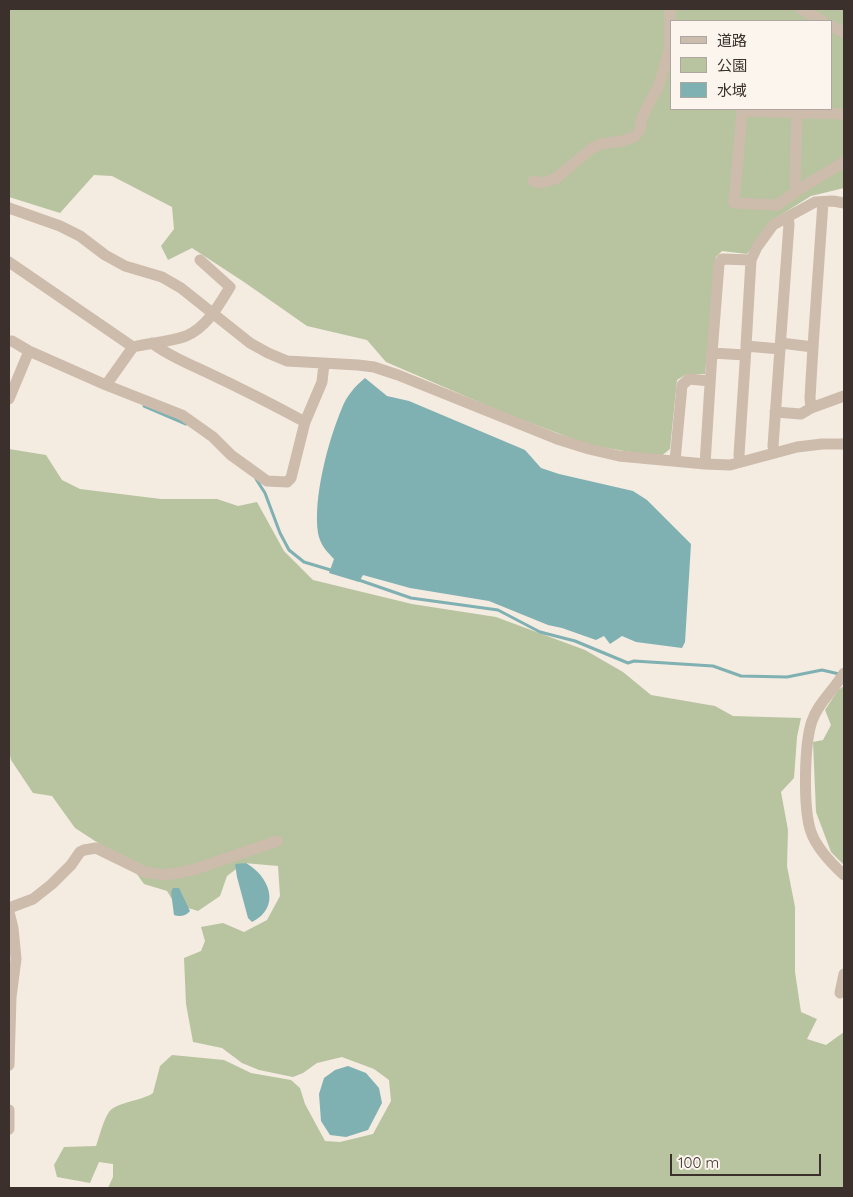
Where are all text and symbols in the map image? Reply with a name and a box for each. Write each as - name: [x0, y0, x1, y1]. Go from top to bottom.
- legend: [670, 20, 833, 110]
- text: 道路: [717, 31, 747, 50]
- text: 公園: [717, 56, 747, 75]
- text: 水域: [717, 81, 747, 100]
- scale bar: [673, 1144, 824, 1176]
- text: 100 m: [678, 1153, 719, 1172]

